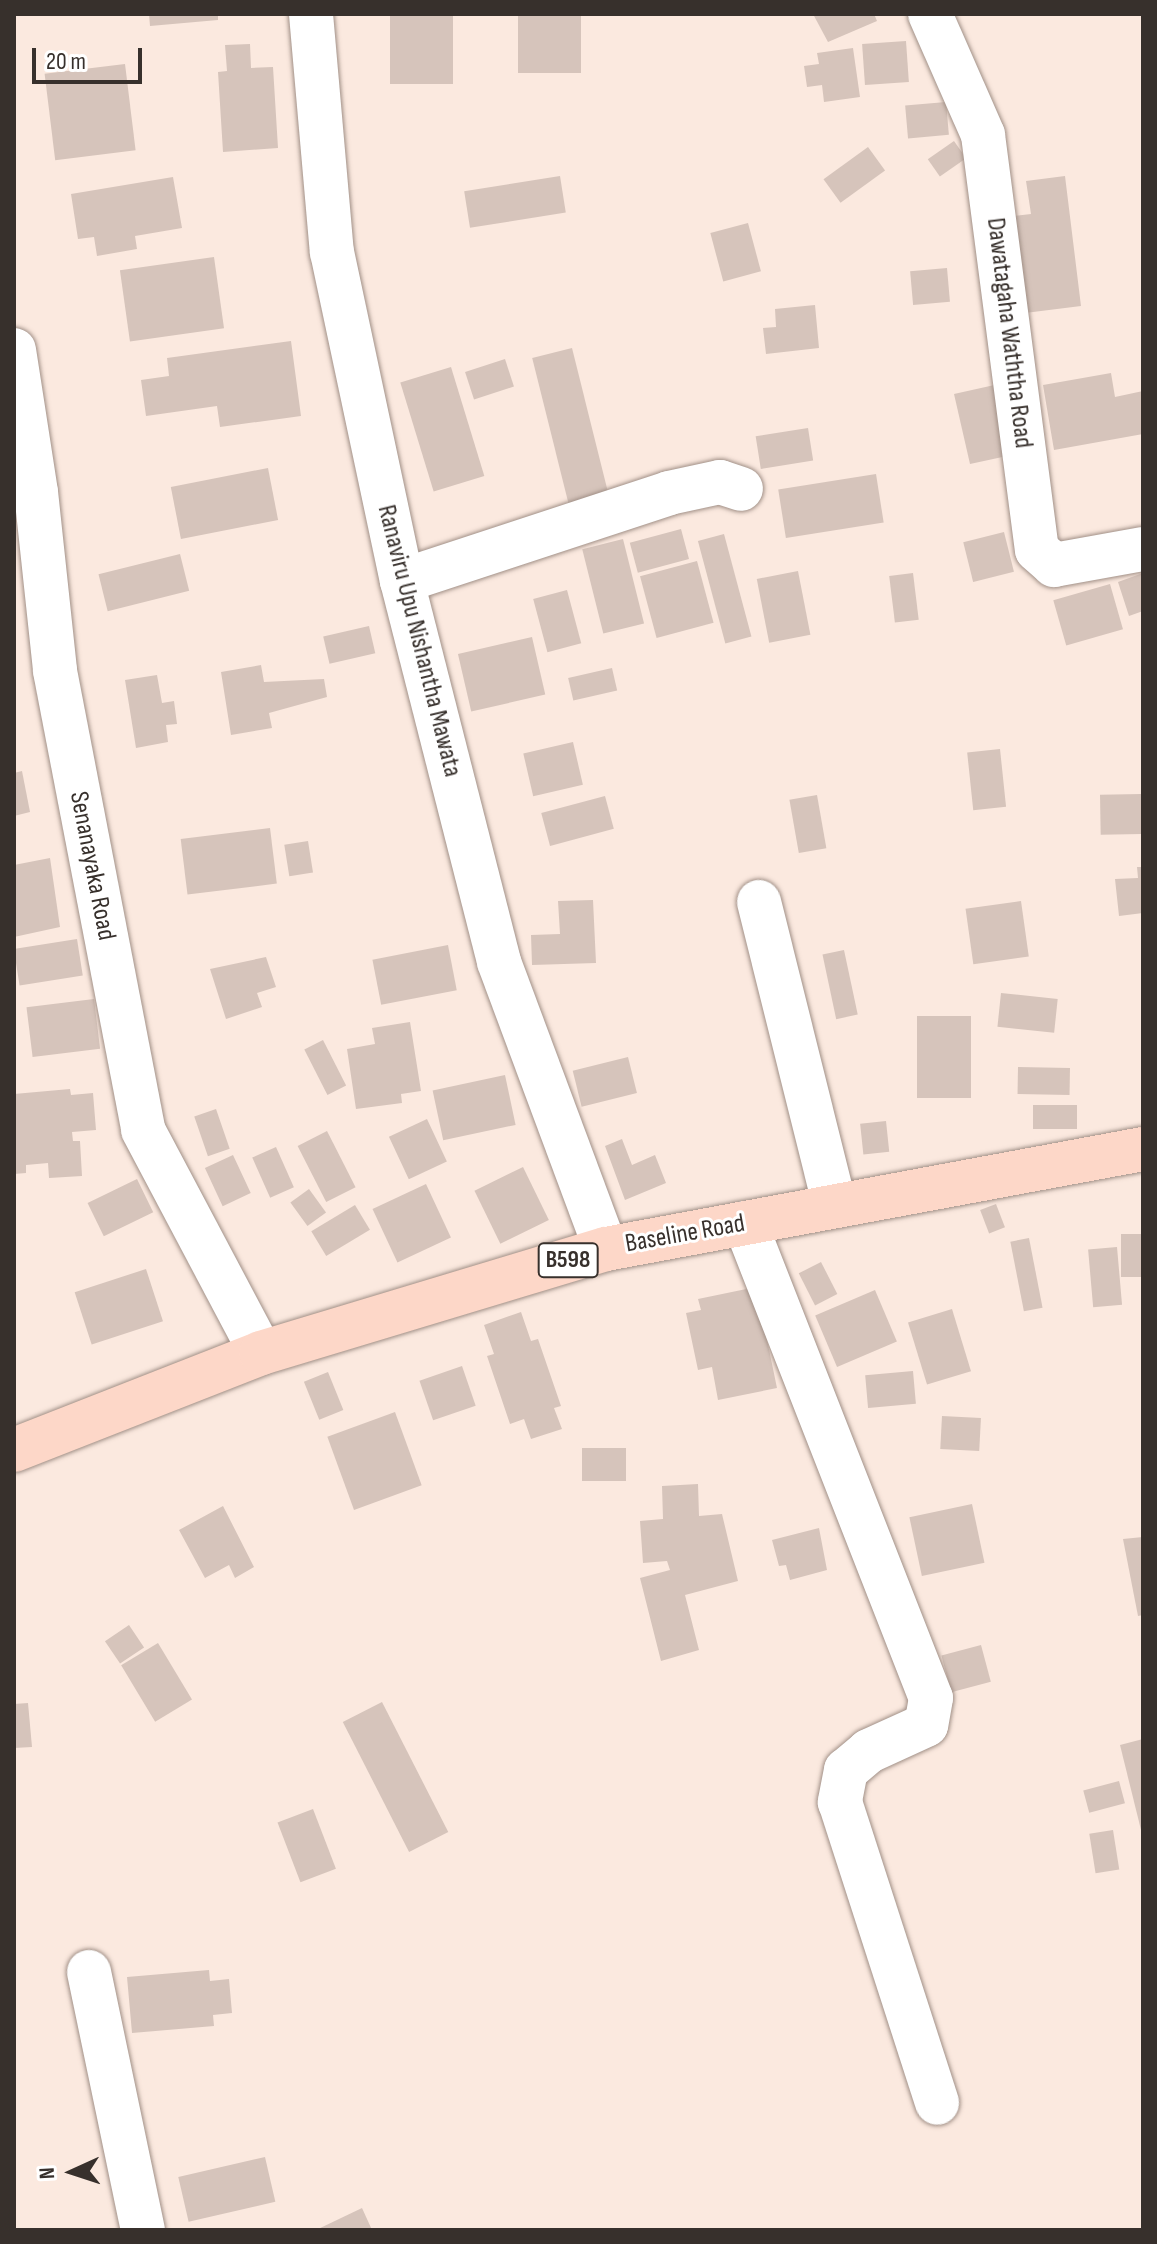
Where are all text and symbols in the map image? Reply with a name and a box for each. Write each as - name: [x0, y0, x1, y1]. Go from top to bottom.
- scale bar: [36, 32, 146, 82]
- text: 20 m: [46, 47, 86, 76]
- street label: Dawatagaha Waththa Road: [979, 216, 1039, 450]
- street label: Ranaviru Upu Nishantha Mawata: [370, 502, 468, 780]
- street label: Senanayaka Road: [62, 789, 122, 943]
- street label: Baseline Road: [623, 1208, 747, 1260]
- road number: B598: [536, 1240, 600, 1280]
- north arrow: [32, 2132, 112, 2212]
- text: N: [34, 2167, 61, 2180]

